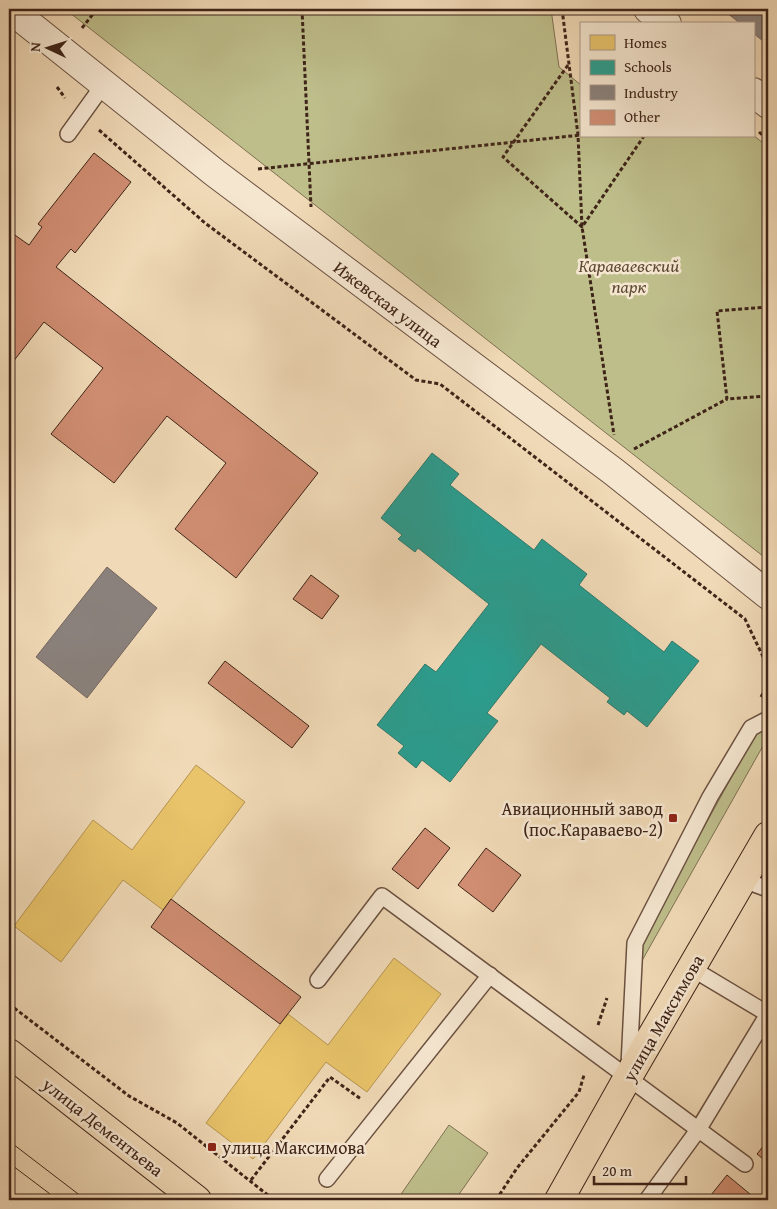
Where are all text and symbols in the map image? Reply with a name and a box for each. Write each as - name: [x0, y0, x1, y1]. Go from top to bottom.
- north arrow: [22, 22, 72, 72]
- legend: [580, 22, 754, 138]
- text: Homes: [624, 32, 667, 53]
- text: N: [25, 41, 45, 52]
- text: Schools: [624, 56, 672, 77]
- text: Industry: [624, 82, 679, 103]
- text: Other: [624, 106, 660, 127]
- park label: Караваевский парк: [579, 252, 679, 300]
- street label: Ижевская улица: [328, 254, 448, 354]
- place label: Авиационный завод (пос.Караваево-2): [502, 795, 663, 843]
- marker: Авиационный завод (пос.Караваево-2): [667, 812, 679, 824]
- street label: улица Максимова: [615, 949, 711, 1087]
- street label: улица Дементьева: [36, 1070, 170, 1183]
- place label: улица Максимова: [221, 1134, 365, 1161]
- marker: улица Максимова: [206, 1141, 218, 1153]
- scale bar: [594, 1154, 687, 1186]
- text: 20 m: [602, 1160, 633, 1181]

